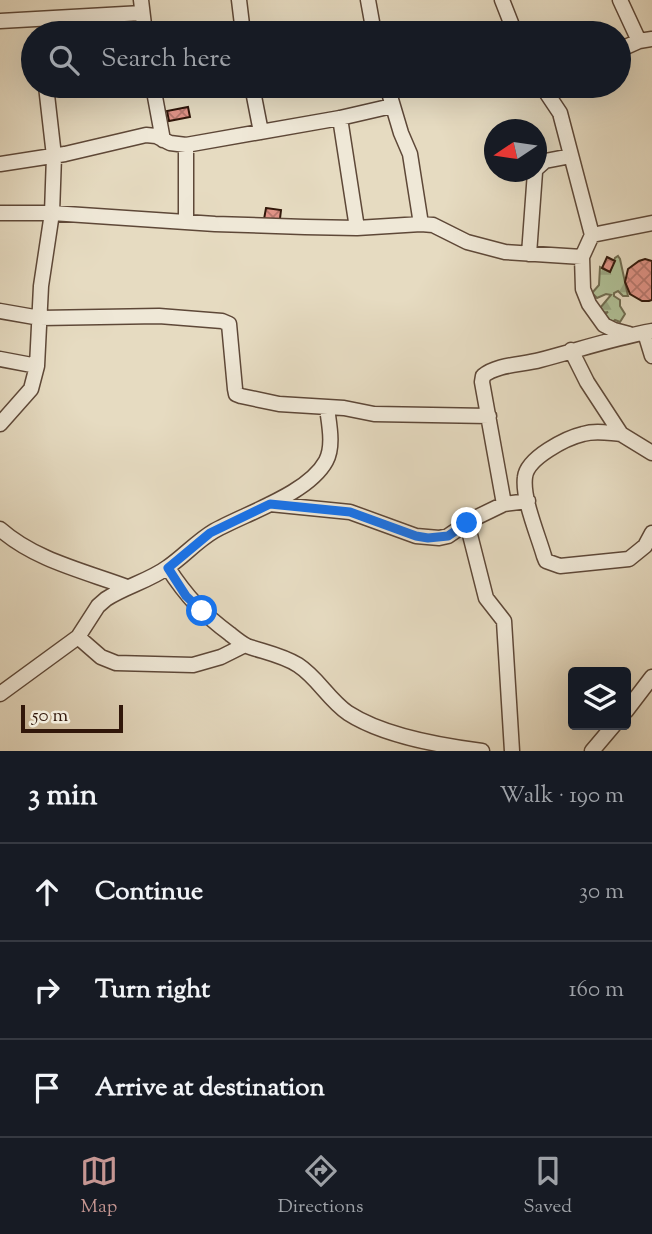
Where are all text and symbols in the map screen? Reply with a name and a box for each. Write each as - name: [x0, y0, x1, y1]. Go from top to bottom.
- search box: [21, 21, 631, 98]
- icon: search: [45, 41, 83, 79]
- text: Search here: [101, 41, 231, 78]
- north arrow: [484, 119, 547, 182]
- route end: [451, 507, 482, 538]
- route start: [186, 595, 217, 626]
- map controls: [568, 667, 631, 730]
- button: layers: [568, 667, 631, 730]
- scale bar: [21, 702, 122, 734]
- text: 50 m: [32, 703, 68, 730]
- text: 3 min: [28, 775, 98, 818]
- text: Walk · 190 m: [500, 780, 624, 813]
- icon: ahead: [28, 873, 66, 911]
- text: Continue: [95, 874, 203, 911]
- text: 30 m: [579, 876, 624, 909]
- icon: right: [28, 971, 66, 1009]
- text: Turn right: [95, 972, 210, 1009]
- text: 160 m: [569, 974, 624, 1007]
- icon: arrive: [28, 1069, 66, 1107]
- text: Arrive at destination: [95, 1070, 325, 1107]
- tab: Map: [80, 1152, 118, 1221]
- tab: Directions: [278, 1152, 363, 1221]
- tab: Saved: [523, 1152, 572, 1221]

